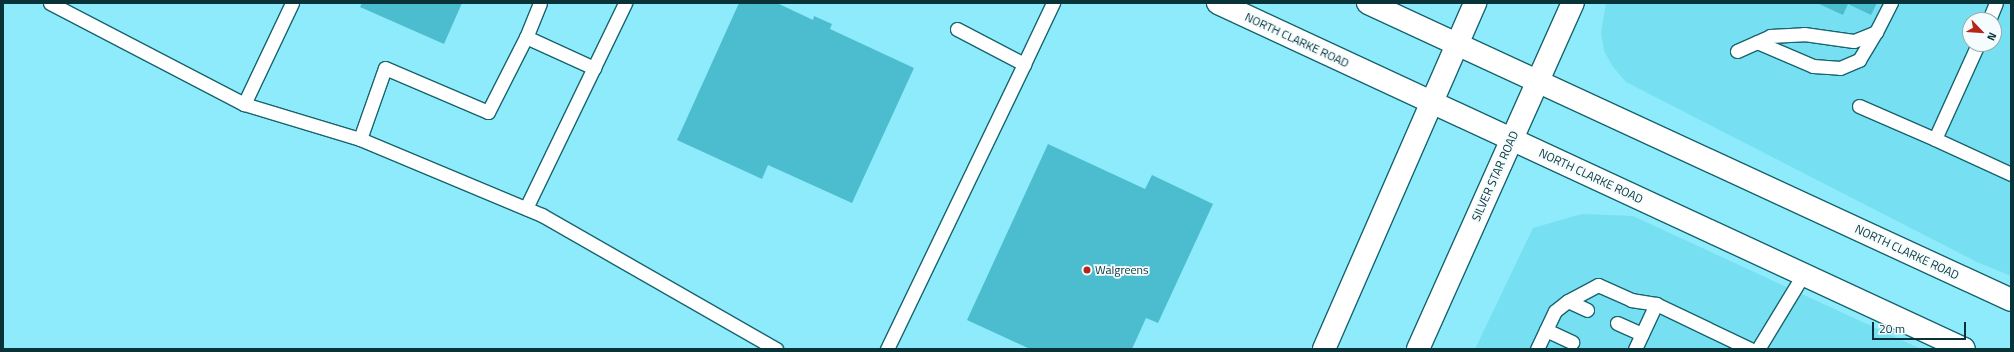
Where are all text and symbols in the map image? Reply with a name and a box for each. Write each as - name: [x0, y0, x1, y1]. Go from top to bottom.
- street label: NORTH CLARKE ROAD: [1243, 10, 1351, 70]
- north arrow: [1962, 12, 2002, 52]
- text: N: [1983, 30, 2001, 43]
- street label: SILVER STAR ROAD: [1469, 128, 1521, 224]
- street label: NORTH CLARKE ROAD: [1537, 146, 1645, 206]
- street label: NORTH CLARKE ROAD: [1853, 222, 1961, 282]
- place label: Walgreens: [1095, 263, 1149, 277]
- marker: Walgreens: [1082, 265, 1092, 275]
- scale bar: [1874, 314, 1968, 340]
- text: 20 m: [1879, 319, 1905, 338]

